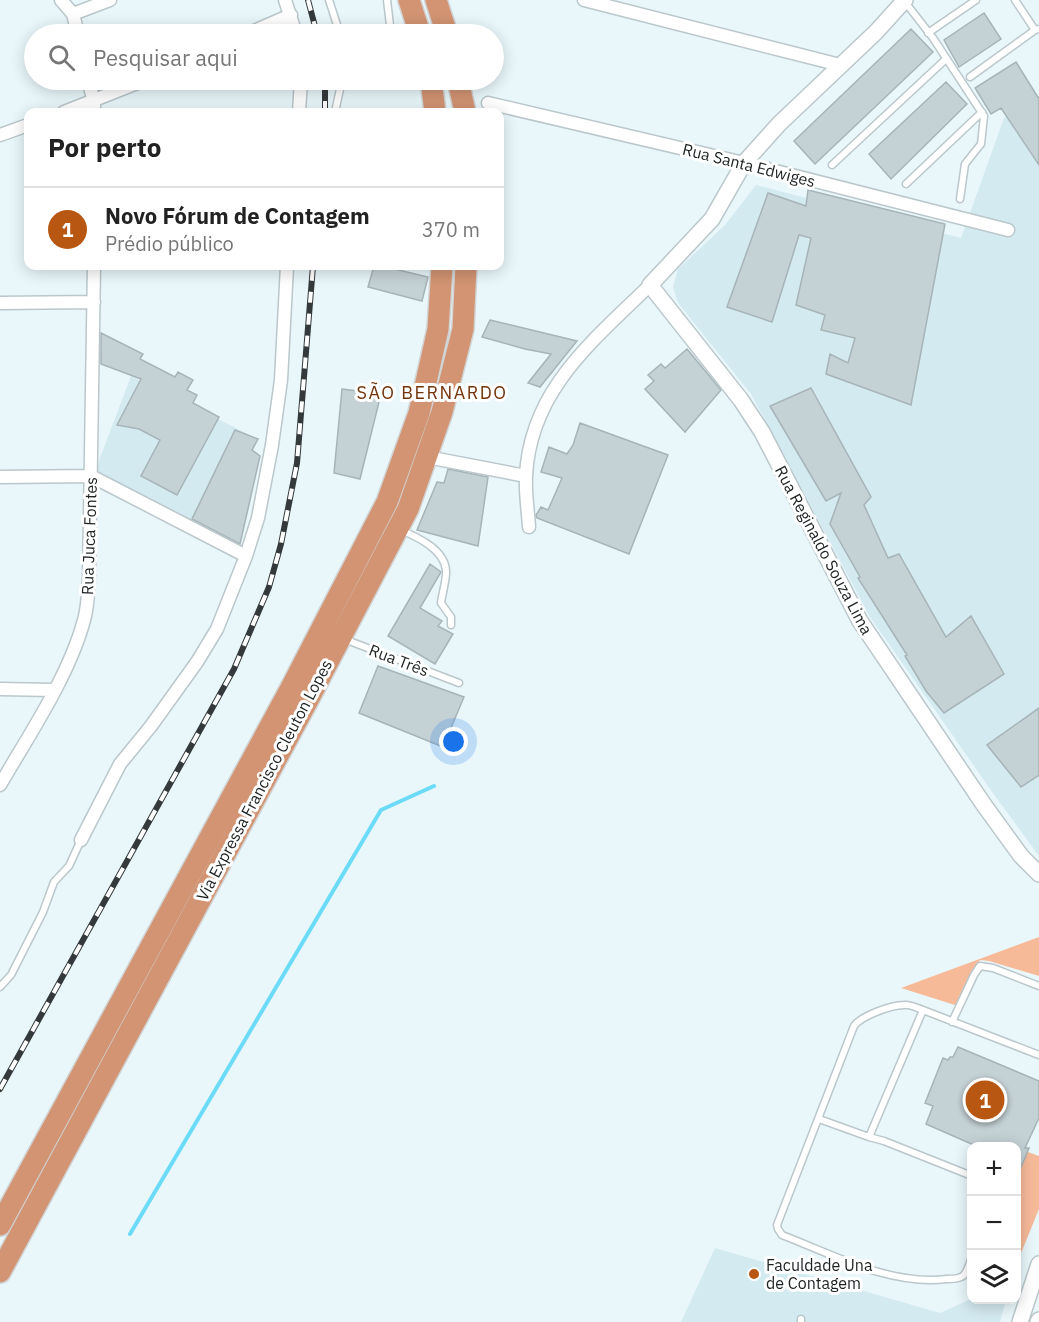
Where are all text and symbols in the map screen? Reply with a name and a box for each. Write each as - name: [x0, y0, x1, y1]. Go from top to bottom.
- search box: [24, 24, 504, 90]
- icon: search: [45, 41, 78, 74]
- text: Pesquisar aqui: [93, 43, 238, 72]
- text: Por perto: [48, 130, 161, 164]
- street label: Rua Santa Edwiges: [681, 139, 817, 191]
- text: Novo Fórum de Contagem: [105, 201, 370, 230]
- text: 1: [62, 216, 74, 243]
- text: 370 m: [422, 216, 480, 243]
- text: Prédio público: [105, 230, 234, 257]
- district label: SÃO BERNARDO: [356, 381, 508, 404]
- street label: Rua Reginaldo Souza Lima: [771, 462, 877, 638]
- street label: Rua Juca Fontes: [77, 477, 101, 595]
- street label: Rua Três: [366, 639, 432, 681]
- street label: Via Expressa Francisco Cleuton Lopes: [192, 656, 336, 904]
- your location: [439, 727, 468, 756]
- pin: 1: [966, 1078, 1004, 1122]
- map controls: [967, 1142, 1021, 1304]
- button: +: [967, 1142, 1021, 1196]
- button: −: [967, 1196, 1021, 1250]
- button: layers: [967, 1250, 1021, 1304]
- place label: Faculdade Una de Contagem: [766, 1255, 873, 1293]
- marker: Faculdade Una de Contagem: [747, 1267, 761, 1281]

